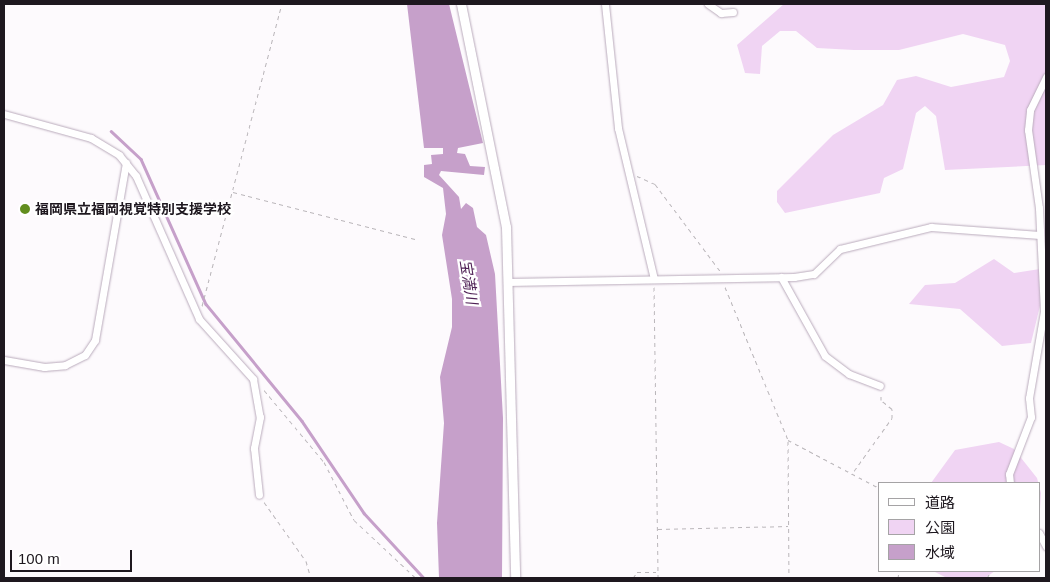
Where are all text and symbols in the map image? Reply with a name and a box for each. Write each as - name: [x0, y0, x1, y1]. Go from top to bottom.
- place label: 福岡県立福岡視覚特別支援学校: [35, 201, 231, 217]
- marker: 福岡県立福岡視覚特別支援学校: [19, 203, 31, 215]
- water label: 宝満川: [457, 258, 481, 306]
- legend: [878, 482, 1040, 572]
- text: 道路: [925, 494, 955, 511]
- text: 公園: [925, 519, 955, 536]
- scale bar: [12, 540, 135, 572]
- text: 水域: [925, 544, 955, 561]
- text: 100 m: [18, 550, 60, 567]

